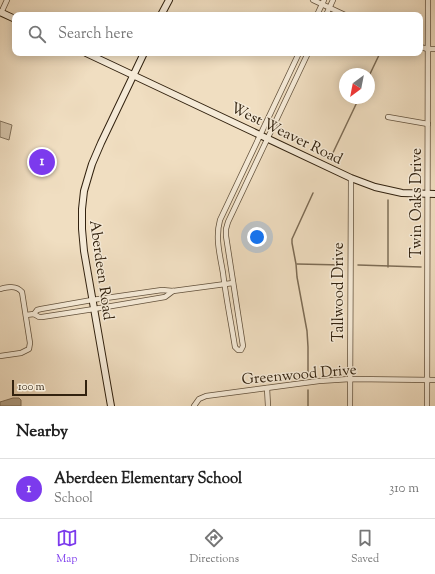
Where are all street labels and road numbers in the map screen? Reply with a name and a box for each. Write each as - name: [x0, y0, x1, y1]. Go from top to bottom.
- street label: West Weaver Road: [227, 98, 346, 171]
- street label: Twin Oaks Drive: [407, 148, 428, 258]
- street label: Aberdeen Road: [83, 219, 118, 322]
- street label: Tallwood Drive: [329, 242, 350, 342]
- street label: Greenwood Drive: [241, 360, 357, 391]

